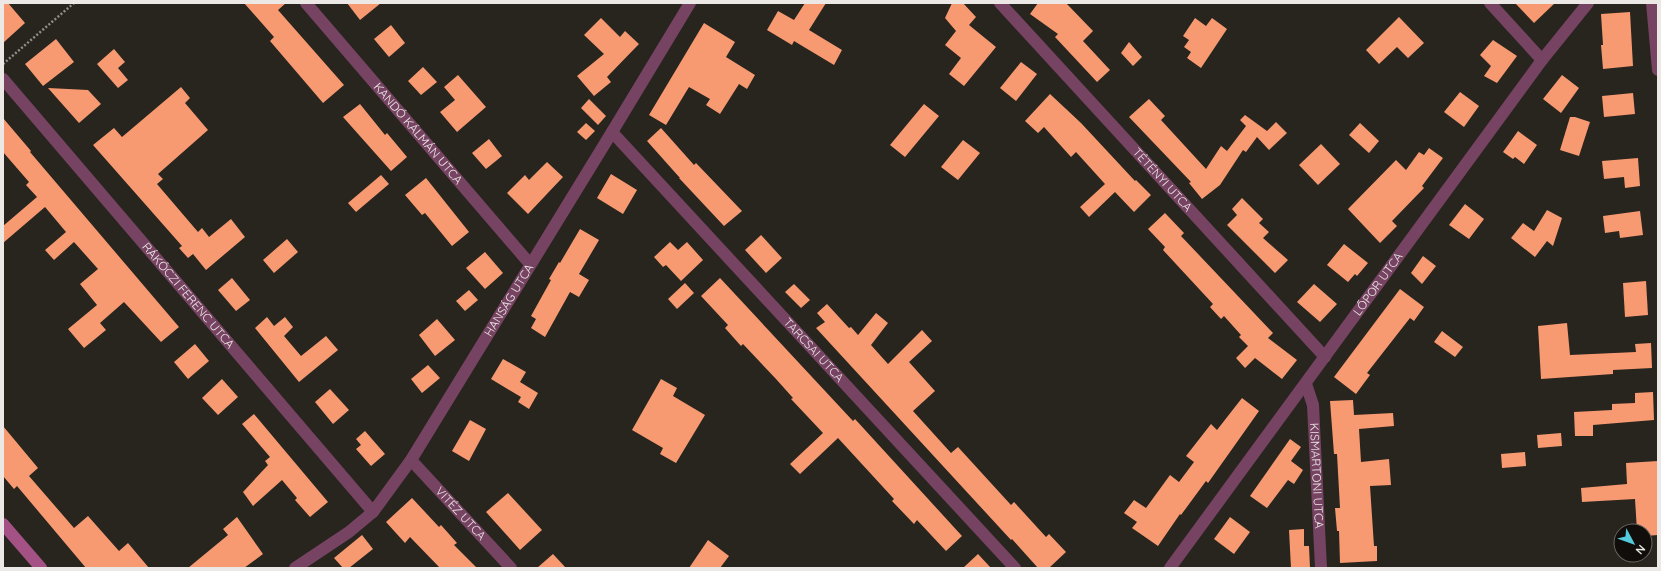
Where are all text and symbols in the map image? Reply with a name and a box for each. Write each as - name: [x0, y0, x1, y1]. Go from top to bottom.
- street label: KANDÓ KÁLMÁN UTCA: [371, 79, 466, 187]
- street label: TÉTÉNYI UTCA: [1130, 145, 1196, 215]
- street label: RÁKÓCZI FERENC UTCA: [139, 239, 238, 352]
- street label: LŐPOR UTCA: [1350, 249, 1406, 318]
- street label: HANSÁG UTCA: [481, 261, 537, 339]
- street label: TARCSAI UTCA: [781, 314, 848, 385]
- street label: KISMARTONI UTCA: [1307, 422, 1327, 529]
- street label: VITÉZ UTCA: [433, 483, 489, 543]
- north arrow: [1613, 523, 1653, 563]
- text: N: [1633, 542, 1648, 557]

